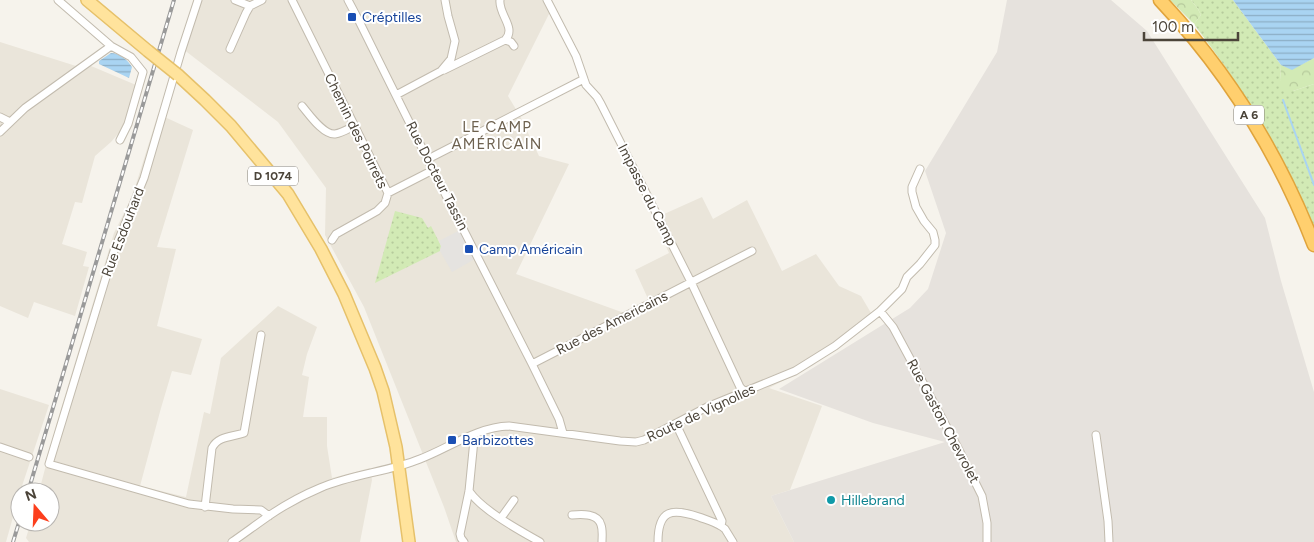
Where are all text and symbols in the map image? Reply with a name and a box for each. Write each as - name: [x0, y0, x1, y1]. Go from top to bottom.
- place label: Créptilles: [362, 9, 422, 26]
- scale bar: [1144, 10, 1238, 42]
- marker: Créptilles: [346, 11, 358, 23]
- text: 100 m: [1152, 18, 1194, 36]
- street label: Chemin des Poirrets: [321, 71, 391, 191]
- road number: A 6: [1234, 106, 1264, 124]
- district label: LE CAMP AMÉRICAIN: [452, 118, 542, 153]
- street label: Rue Docteur Tassin: [402, 119, 472, 233]
- street label: Impasse du Camp: [614, 141, 680, 249]
- road number: D 1074: [248, 167, 298, 186]
- street label: Rue Esdouhard: [98, 185, 148, 279]
- place label: Camp Américain: [479, 241, 583, 258]
- marker: Camp Américain: [463, 243, 475, 255]
- street label: Rue des Americains: [553, 288, 671, 358]
- street label: Rue Gaston Chevrolet: [903, 356, 983, 486]
- street label: Route de Vignolles: [644, 380, 758, 446]
- place label: Barbizottes: [462, 432, 534, 449]
- marker: Barbizottes: [446, 434, 458, 446]
- north arrow: [10, 482, 60, 532]
- text: N: [23, 485, 39, 505]
- place label: Hillebrand: [841, 492, 905, 509]
- marker: Hillebrand: [825, 494, 837, 506]

